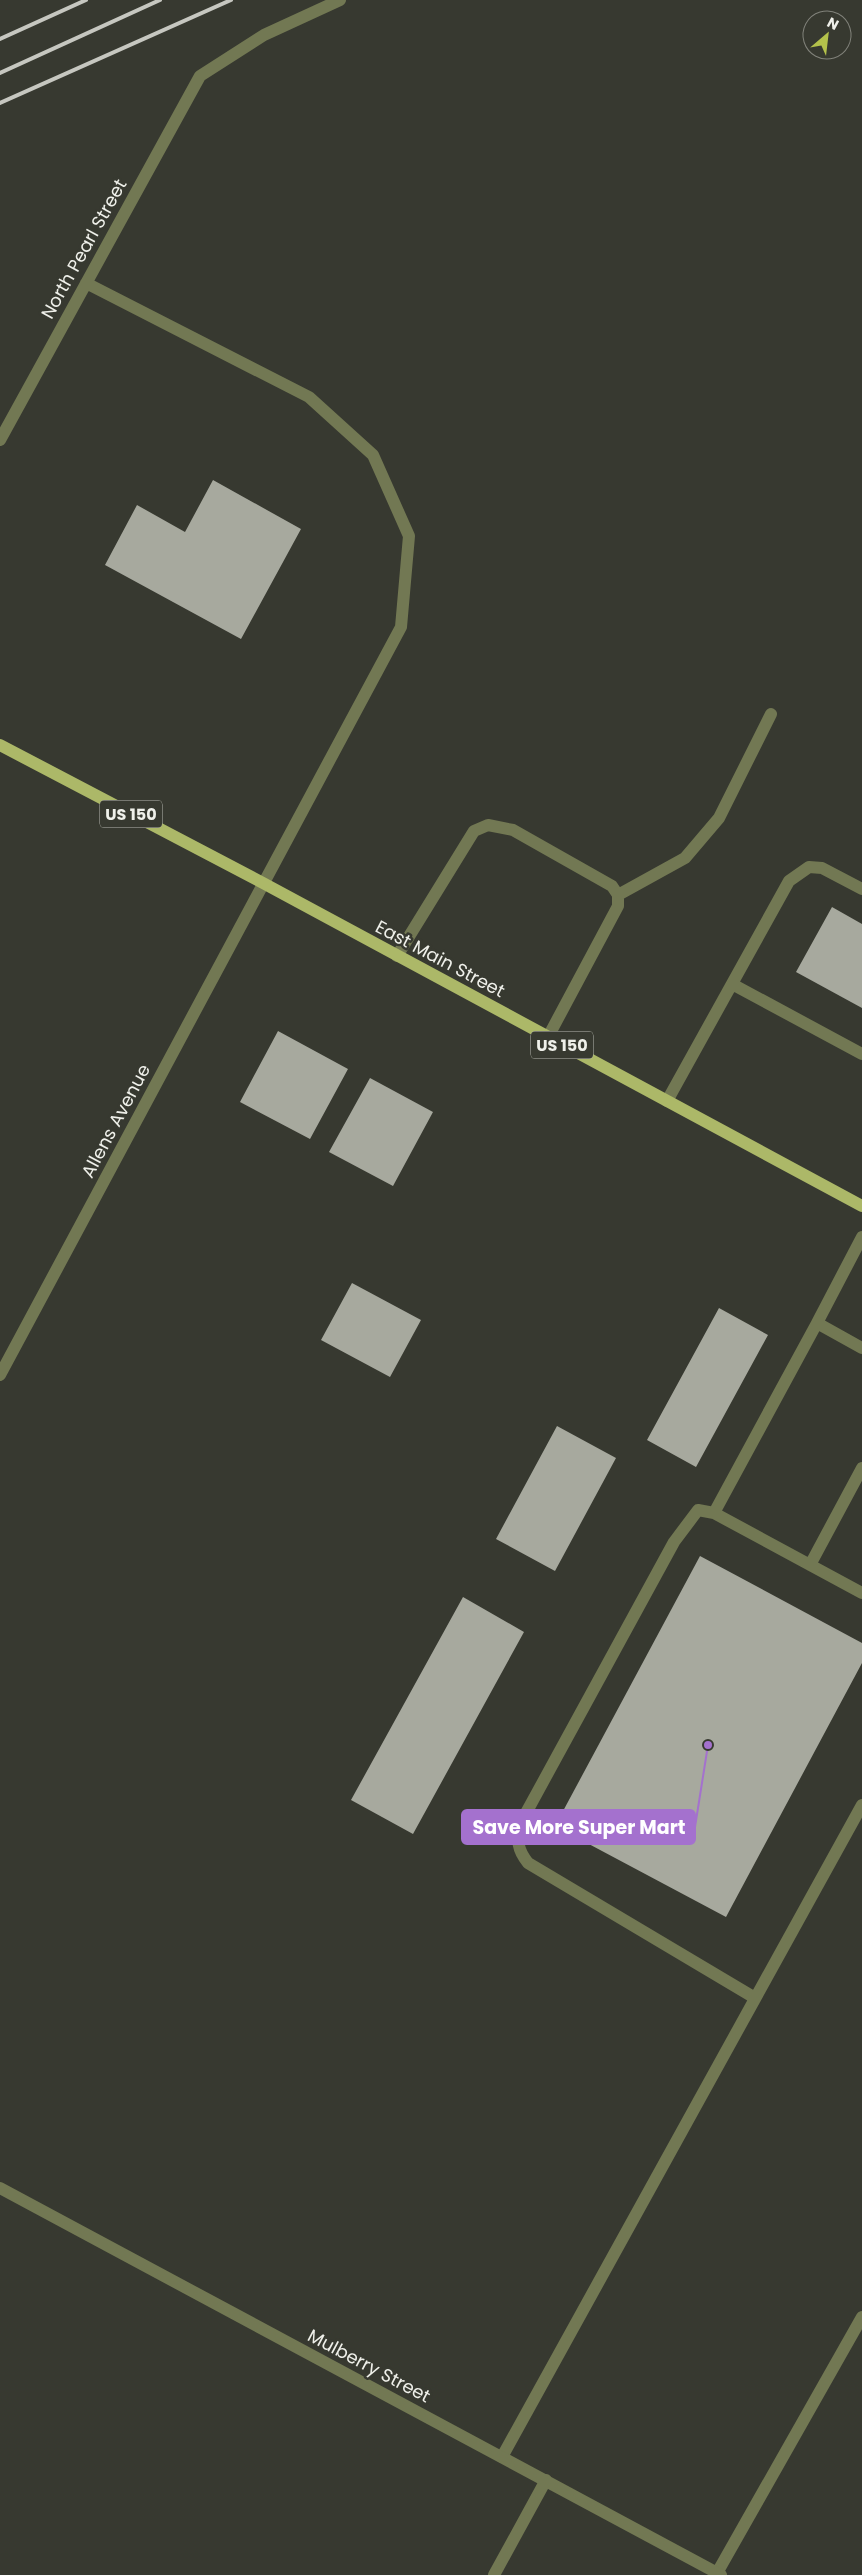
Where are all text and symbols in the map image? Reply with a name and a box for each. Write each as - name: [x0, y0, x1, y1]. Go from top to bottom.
- north arrow: [802, 10, 852, 60]
- text: N: [824, 12, 842, 35]
- street label: North Pearl Street: [35, 174, 132, 323]
- road number: US 150: [100, 801, 162, 828]
- street label: East Main Street: [371, 914, 509, 1003]
- road number: US 150: [531, 1032, 593, 1058]
- street label: Allens Avenue: [75, 1060, 156, 1182]
- callout: Save More Super Mart: [462, 1810, 695, 1844]
- text: Save More Super Mart: [472, 1814, 686, 1841]
- street label: Mulberry Street: [303, 2323, 435, 2408]

